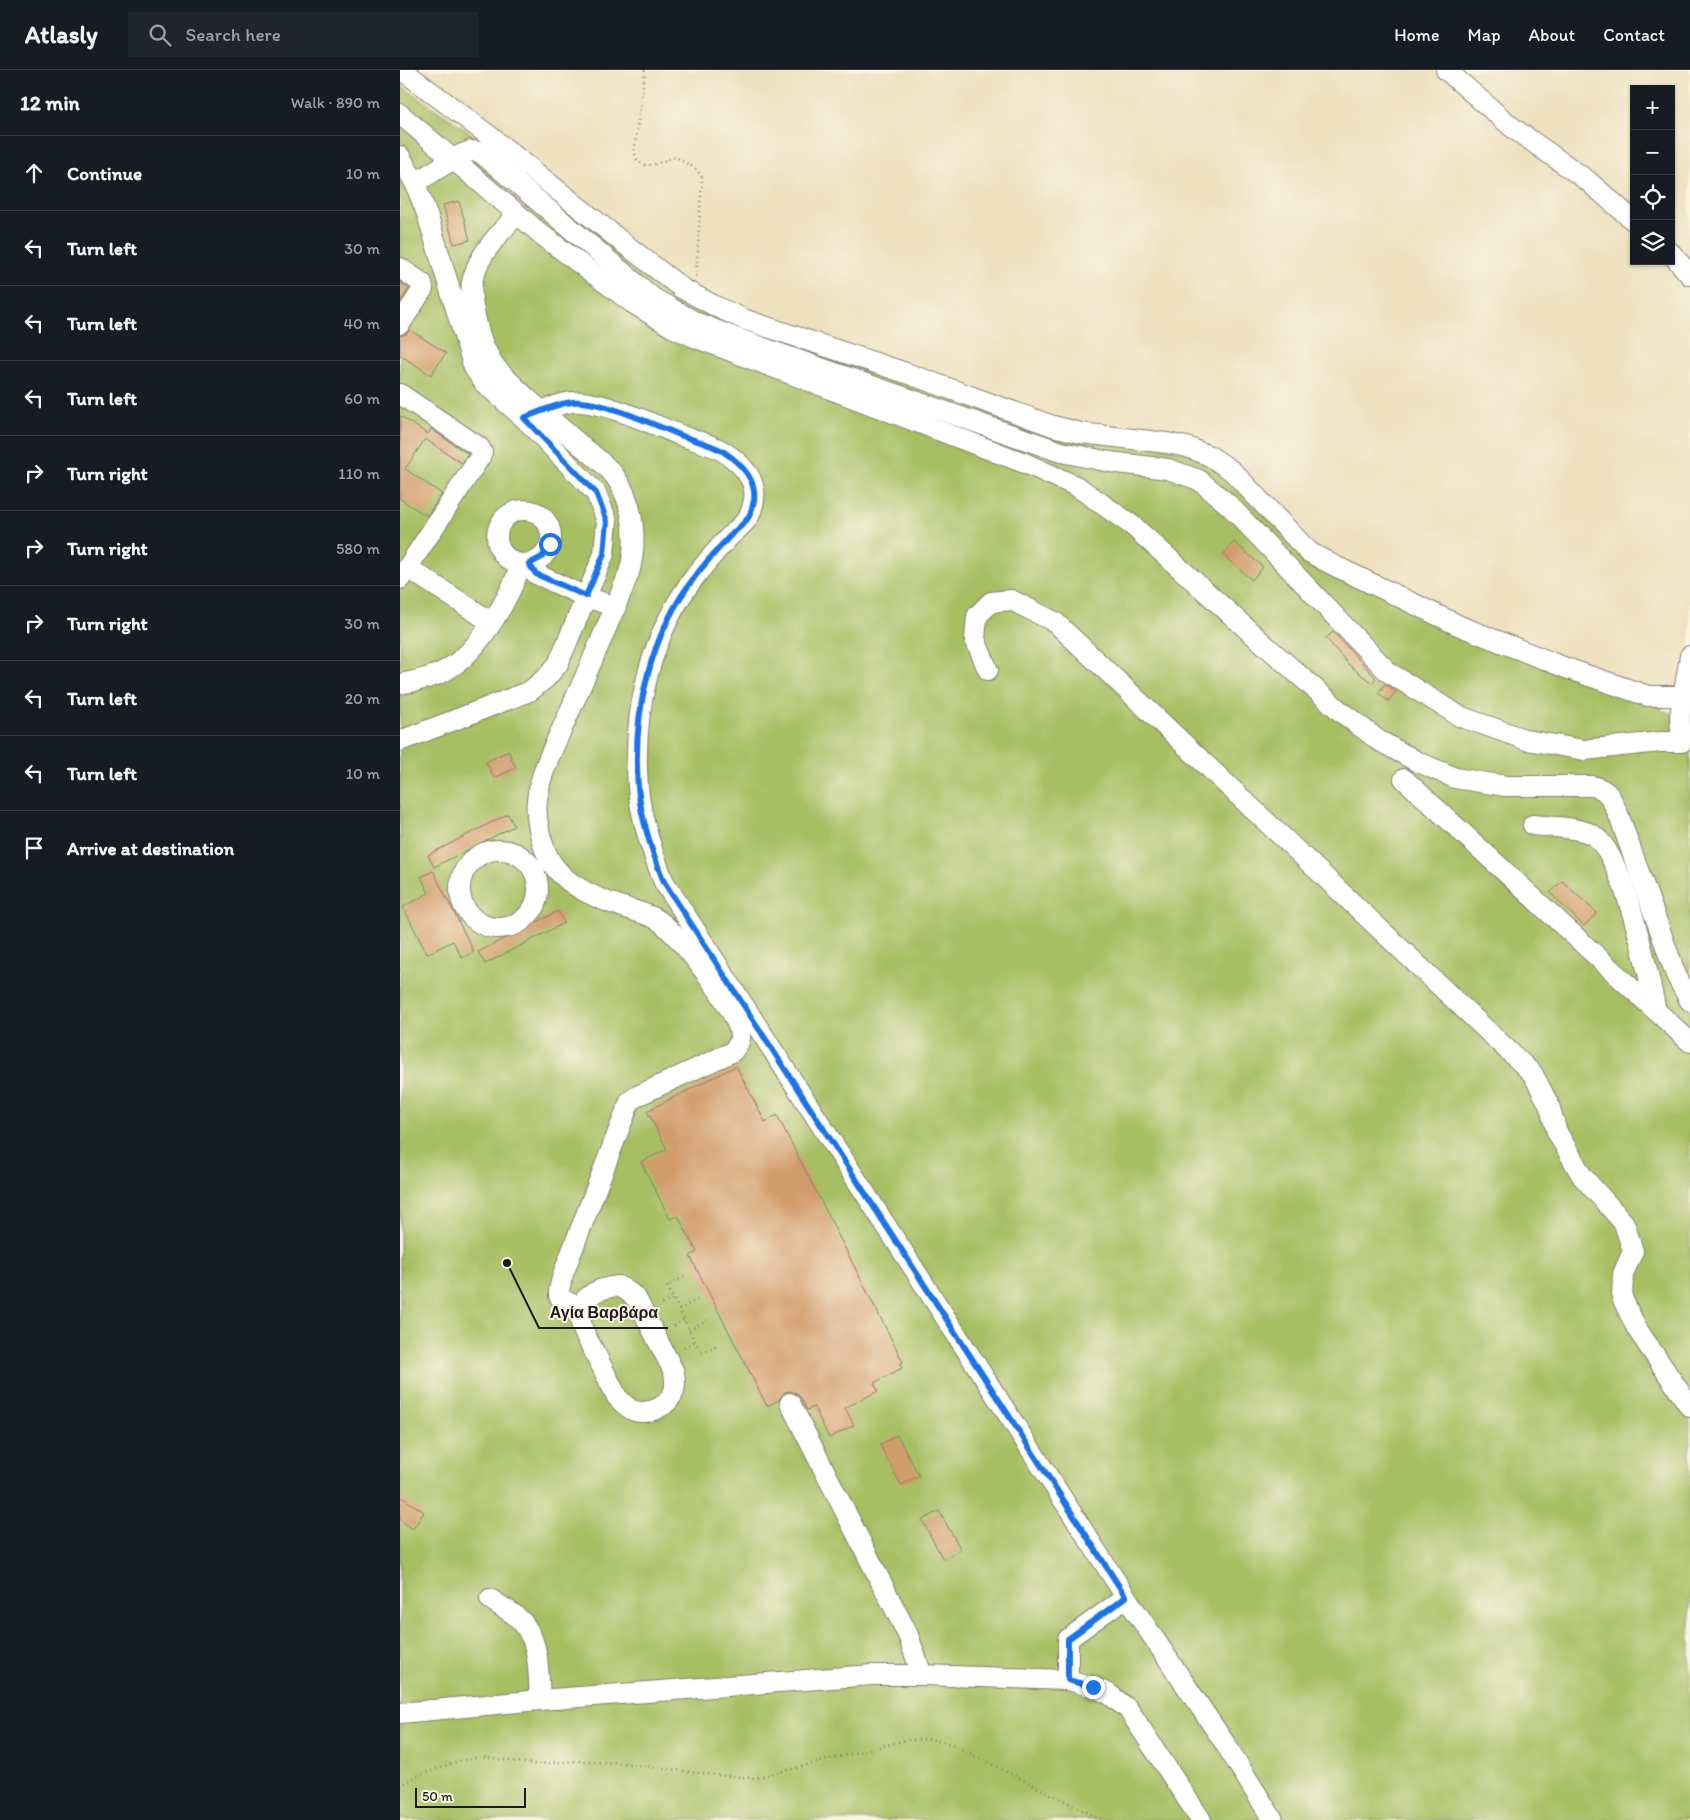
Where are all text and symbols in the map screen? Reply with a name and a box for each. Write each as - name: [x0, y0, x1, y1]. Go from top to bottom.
- search box: [128, 12, 478, 57]
- text: Atlasly: [25, 20, 98, 49]
- icon: search: [146, 21, 174, 49]
- text: Search here: [186, 23, 281, 46]
- text: Home: [1394, 24, 1440, 46]
- text: Map: [1468, 24, 1501, 46]
- text: About: [1529, 24, 1575, 46]
- text: Contact: [1603, 24, 1665, 46]
- map controls: [1630, 85, 1675, 265]
- button: +: [1630, 85, 1675, 130]
- text: 12 min: [20, 90, 80, 115]
- text: Walk · 890 m: [291, 93, 380, 112]
- button: −: [1630, 130, 1675, 175]
- icon: ahead: [20, 159, 48, 187]
- text: Continue: [67, 162, 142, 185]
- text: 10 m: [346, 164, 380, 183]
- button: locate: [1630, 175, 1675, 220]
- button: layers: [1630, 220, 1675, 265]
- icon: left: [20, 234, 48, 262]
- text: Turn left: [67, 237, 137, 260]
- text: 30 m: [344, 239, 380, 258]
- icon: left: [20, 309, 48, 337]
- text: Turn left: [67, 312, 137, 335]
- text: 40 m: [343, 314, 380, 333]
- icon: left: [20, 384, 48, 412]
- text: Turn left: [67, 387, 137, 410]
- text: 60 m: [345, 389, 380, 408]
- icon: right: [20, 459, 48, 487]
- text: Turn right: [67, 462, 148, 485]
- text: 110 m: [338, 464, 380, 483]
- route start: [539, 533, 562, 556]
- icon: right: [20, 534, 48, 562]
- text: Turn right: [67, 537, 148, 560]
- text: 580 m: [336, 539, 380, 558]
- icon: right: [20, 609, 48, 637]
- text: Turn right: [67, 612, 148, 635]
- text: 30 m: [344, 614, 380, 633]
- icon: left: [20, 684, 48, 712]
- text: Turn left: [67, 687, 137, 710]
- text: 20 m: [345, 689, 380, 708]
- icon: left: [20, 759, 48, 787]
- text: Turn left: [67, 762, 137, 785]
- text: 10 m: [346, 764, 380, 783]
- icon: arrive: [20, 834, 48, 862]
- text: Arrive at destination: [67, 837, 234, 860]
- callout: Αγία Βαρβάρα: [539, 1297, 668, 1328]
- text: Αγία Βαρβάρα: [550, 1303, 658, 1322]
- route end: [1082, 1676, 1105, 1699]
- scale bar: [415, 1785, 526, 1808]
- text: 50 m: [422, 1788, 453, 1805]

